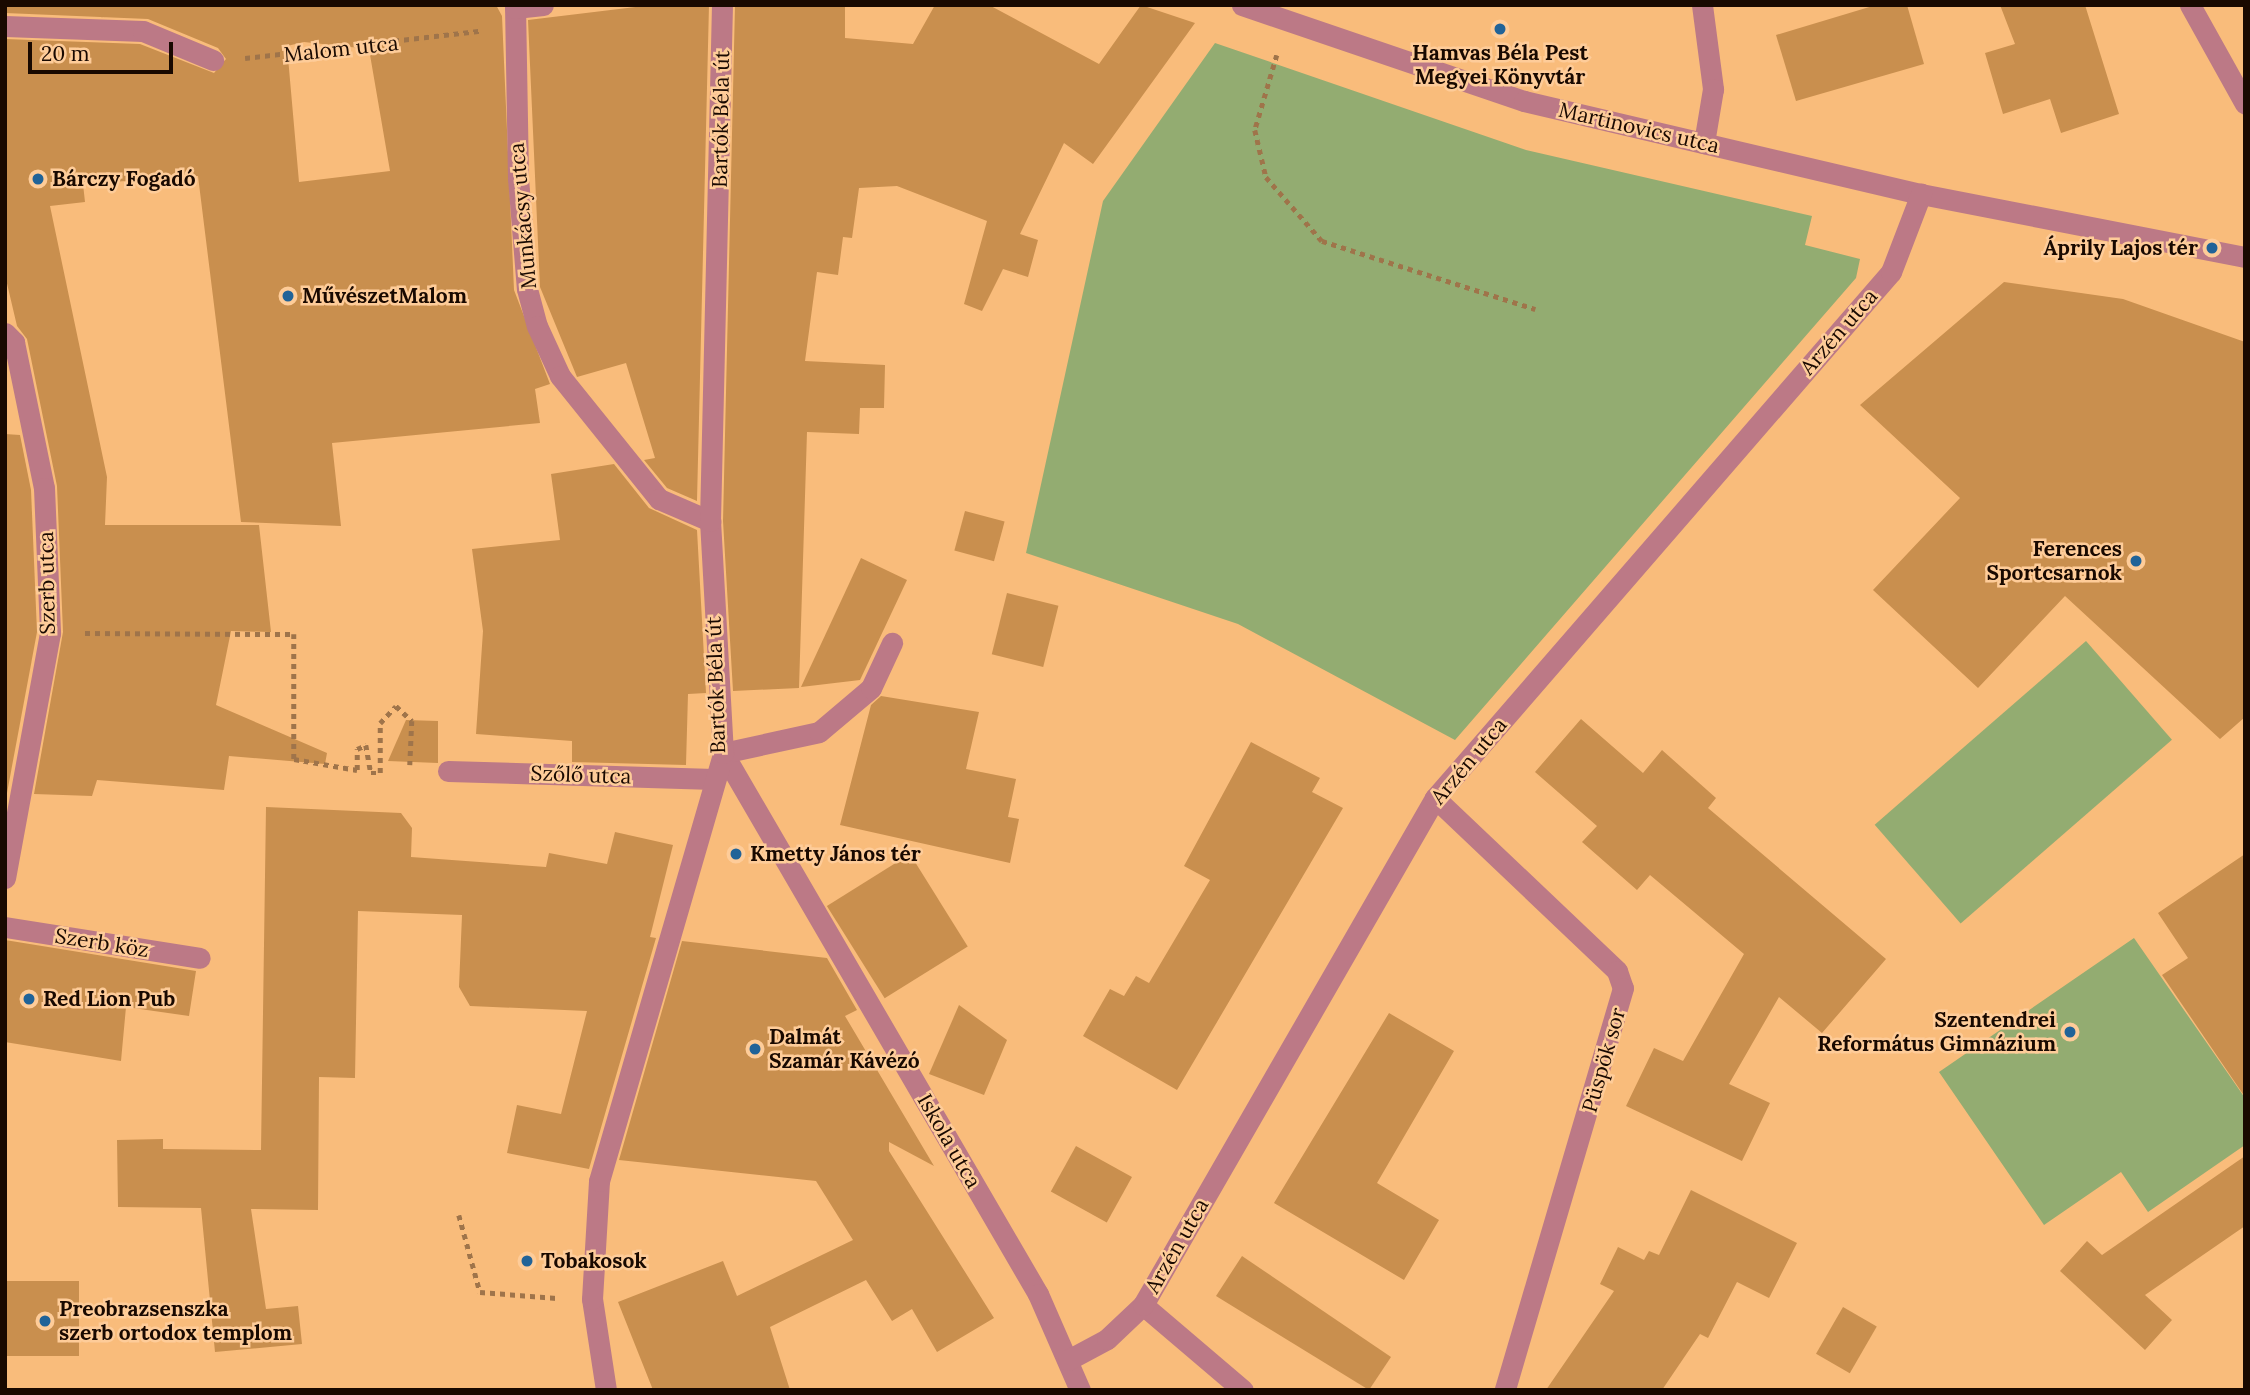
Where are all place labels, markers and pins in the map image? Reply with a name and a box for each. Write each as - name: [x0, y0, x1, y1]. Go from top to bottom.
- marker: Hamvas Béla Pest Megyei Könyvtár: [1492, 21, 1508, 37]
- place label: Hamvas Béla Pest Megyei Könyvtár: [1412, 40, 1588, 90]
- place label: Bárczy Fogadó: [52, 166, 196, 192]
- marker: Bárczy Fogadó: [30, 171, 46, 187]
- place label: Áprily Lajos tér: [2044, 235, 2198, 261]
- marker: Áprily Lajos tér: [2204, 240, 2220, 256]
- place label: MűvészetMalom: [302, 283, 467, 309]
- marker: MűvészetMalom: [280, 288, 296, 304]
- place label: Ferences Sportcsarnok: [1987, 536, 2122, 586]
- marker: Ferences Sportcsarnok: [2128, 553, 2144, 569]
- place label: Kmetty János tér: [750, 841, 921, 867]
- marker: Kmetty János tér: [728, 846, 744, 862]
- place label: Red Lion Pub: [43, 986, 175, 1012]
- marker: Red Lion Pub: [21, 991, 37, 1007]
- place label: Szentendrei Református Gimnázium: [1817, 1007, 2056, 1057]
- place label: Dalmát Szamár Kávézó: [769, 1024, 920, 1074]
- marker: Szentendrei Református Gimnázium: [2062, 1024, 2078, 1040]
- marker: Dalmát Szamár Kávézó: [747, 1041, 763, 1057]
- place label: Tobakosok: [541, 1248, 647, 1274]
- marker: Tobakosok: [519, 1253, 535, 1269]
- place label: Preobrazsenszka szerb ortodox templom: [59, 1296, 292, 1346]
- marker: Preobrazsenszka szerb ortodox templom: [37, 1313, 53, 1329]

